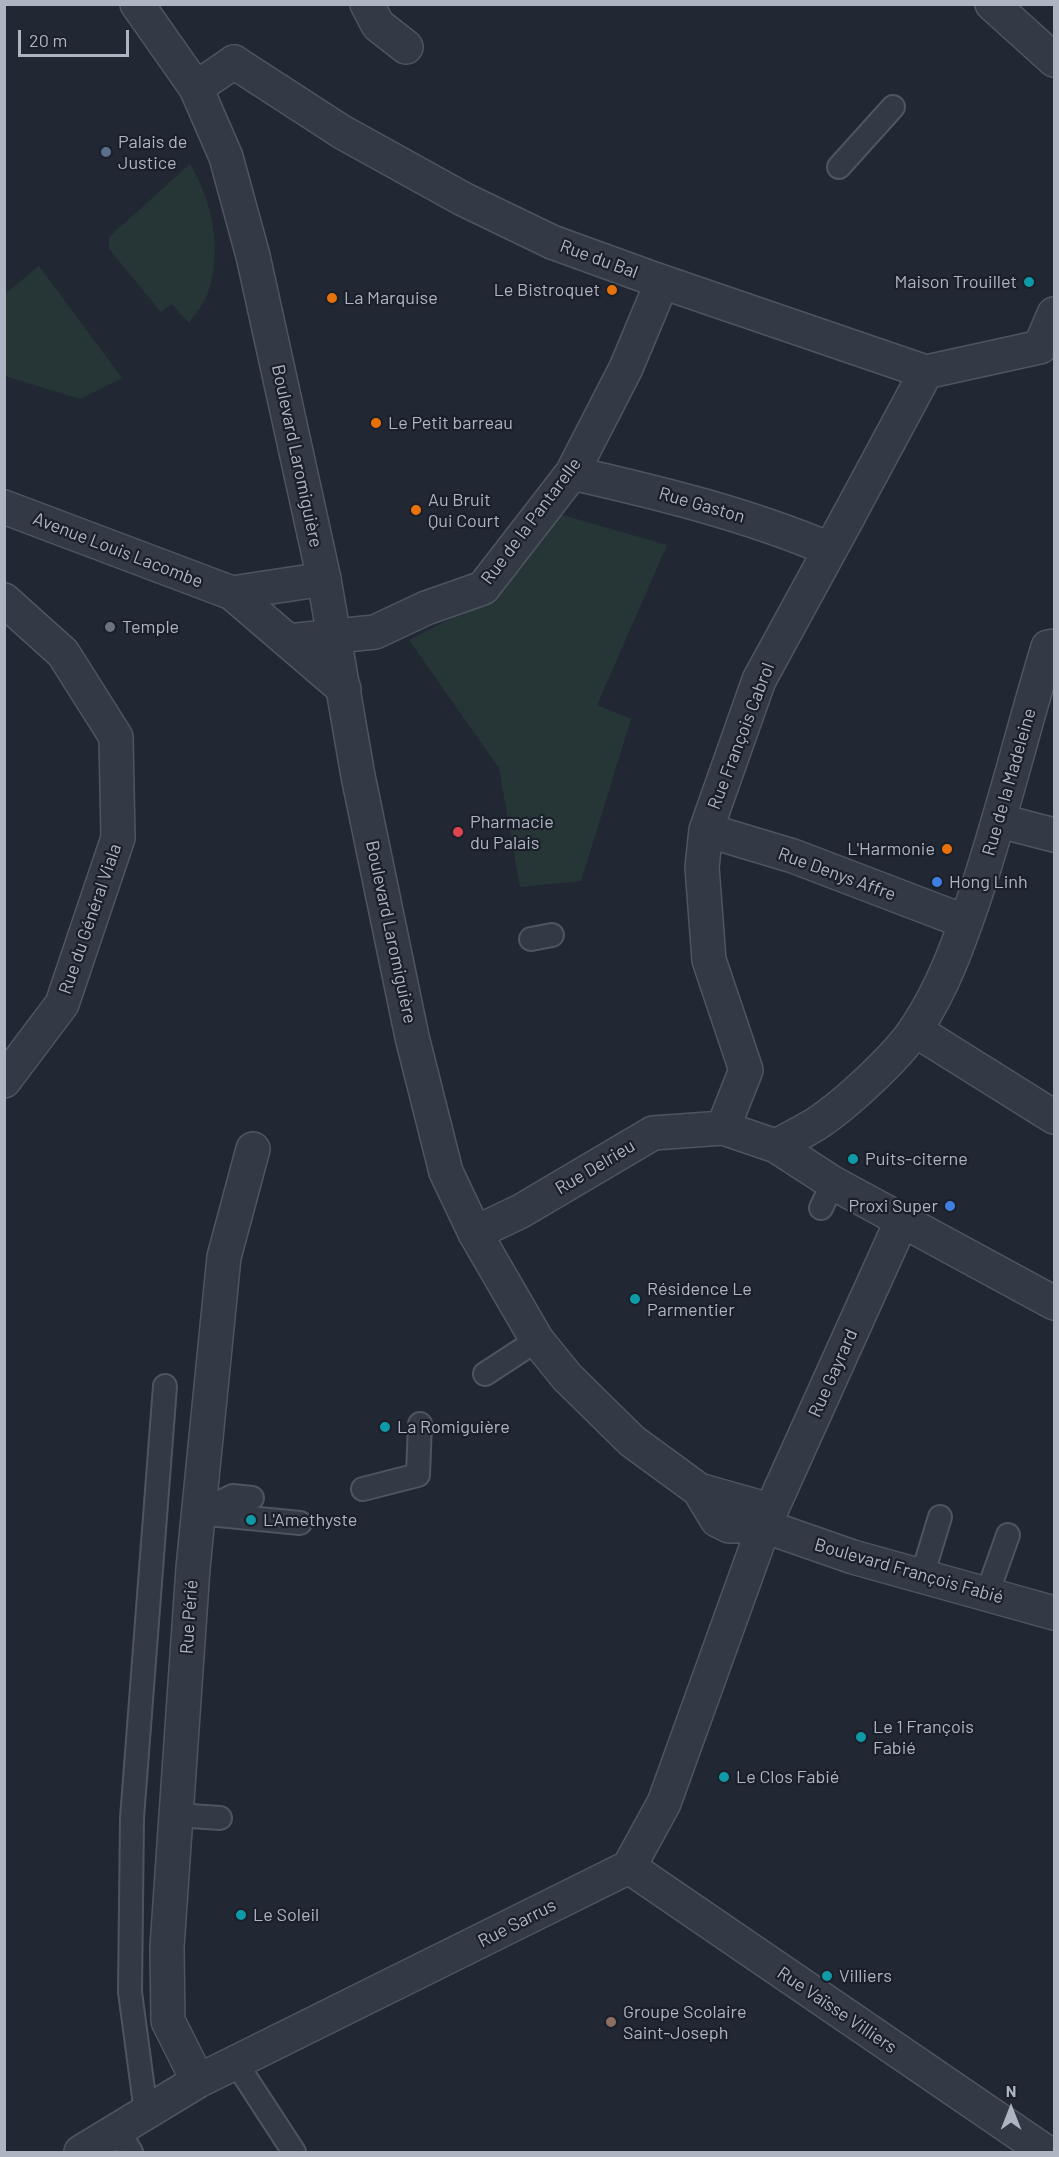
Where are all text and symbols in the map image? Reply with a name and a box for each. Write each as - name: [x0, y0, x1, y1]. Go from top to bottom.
- scale bar: [21, 18, 132, 56]
- text: 20 m: [29, 29, 67, 51]
- place label: Palais de Justice: [118, 131, 187, 174]
- marker: Palais de Justice: [99, 145, 113, 159]
- street label: Rue du Bal: [557, 235, 641, 283]
- place label: Maison Trouillet: [894, 271, 1017, 293]
- marker: Maison Trouillet: [1022, 275, 1036, 289]
- place label: Le Bistroquet: [494, 279, 600, 301]
- marker: Le Bistroquet: [605, 283, 619, 297]
- place label: La Marquise: [344, 287, 438, 309]
- marker: La Marquise: [325, 291, 339, 305]
- street label: Boulevard Laromiguière: [267, 363, 327, 549]
- place label: Le Petit barreau: [388, 412, 513, 434]
- marker: Le Petit barreau: [369, 416, 383, 430]
- street label: Rue de la Pantarelle: [476, 453, 586, 589]
- street label: Rue Gaston: [657, 482, 747, 528]
- place label: Au Bruit Qui Court: [428, 489, 500, 532]
- marker: Au Bruit Qui Court: [409, 503, 423, 517]
- street label: Avenue Louis Lacombe: [30, 508, 206, 592]
- place label: Temple: [122, 616, 179, 638]
- marker: Temple: [103, 620, 117, 634]
- street label: Rue François Cabrol: [703, 660, 779, 812]
- street label: Rue de la Madeleine: [978, 706, 1040, 858]
- place label: Pharmacie du Palais: [470, 811, 554, 854]
- marker: Pharmacie du Palais: [451, 825, 465, 839]
- place label: L'Harmonie: [847, 838, 935, 860]
- street label: Boulevard Laromiguière: [361, 839, 421, 1025]
- street label: Rue du Général Viala: [54, 841, 126, 997]
- marker: L'Harmonie: [940, 842, 954, 856]
- street label: Rue Denys Affre: [775, 843, 899, 905]
- place label: Hong Linh: [949, 871, 1028, 893]
- marker: Hong Linh: [930, 875, 944, 889]
- street label: Rue Delrieu: [551, 1135, 639, 1199]
- place label: Puits-citerne: [865, 1148, 968, 1170]
- marker: Puits-citerne: [846, 1152, 860, 1166]
- place label: Proxi Super: [848, 1195, 938, 1217]
- marker: Proxi Super: [943, 1199, 957, 1213]
- place label: Résidence Le Parmentier: [647, 1278, 752, 1320]
- marker: Résidence Le Parmentier: [628, 1292, 642, 1306]
- street label: Rue Gayrard: [804, 1326, 862, 1420]
- place label: La Romiguière: [397, 1416, 510, 1438]
- marker: La Romiguière: [378, 1420, 392, 1434]
- place label: L'Amethyste: [263, 1509, 357, 1531]
- marker: L'Amethyste: [244, 1513, 258, 1527]
- street label: Boulevard François Fabié: [812, 1534, 1006, 1608]
- street label: Rue Périé: [176, 1579, 202, 1655]
- place label: Le 1 François Fabié: [873, 1716, 974, 1758]
- marker: Le 1 François Fabié: [854, 1730, 868, 1744]
- place label: Le Clos Fabié: [736, 1766, 839, 1788]
- marker: Le Clos Fabié: [717, 1770, 731, 1784]
- street label: Rue Sarrus: [474, 1894, 560, 1952]
- place label: Le Soleil: [253, 1904, 319, 1926]
- marker: Le Soleil: [234, 1908, 248, 1922]
- street label: Rue Vaïsse Villiers: [773, 1962, 901, 2058]
- place label: Villiers: [839, 1965, 892, 1987]
- marker: Villiers: [820, 1969, 834, 1983]
- place label: Groupe Scolaire Saint-Joseph: [623, 2001, 747, 2044]
- marker: Groupe Scolaire Saint-Joseph: [604, 2015, 618, 2029]
- north arrow: [981, 2079, 1041, 2139]
- text: N: [1006, 2081, 1016, 2100]

